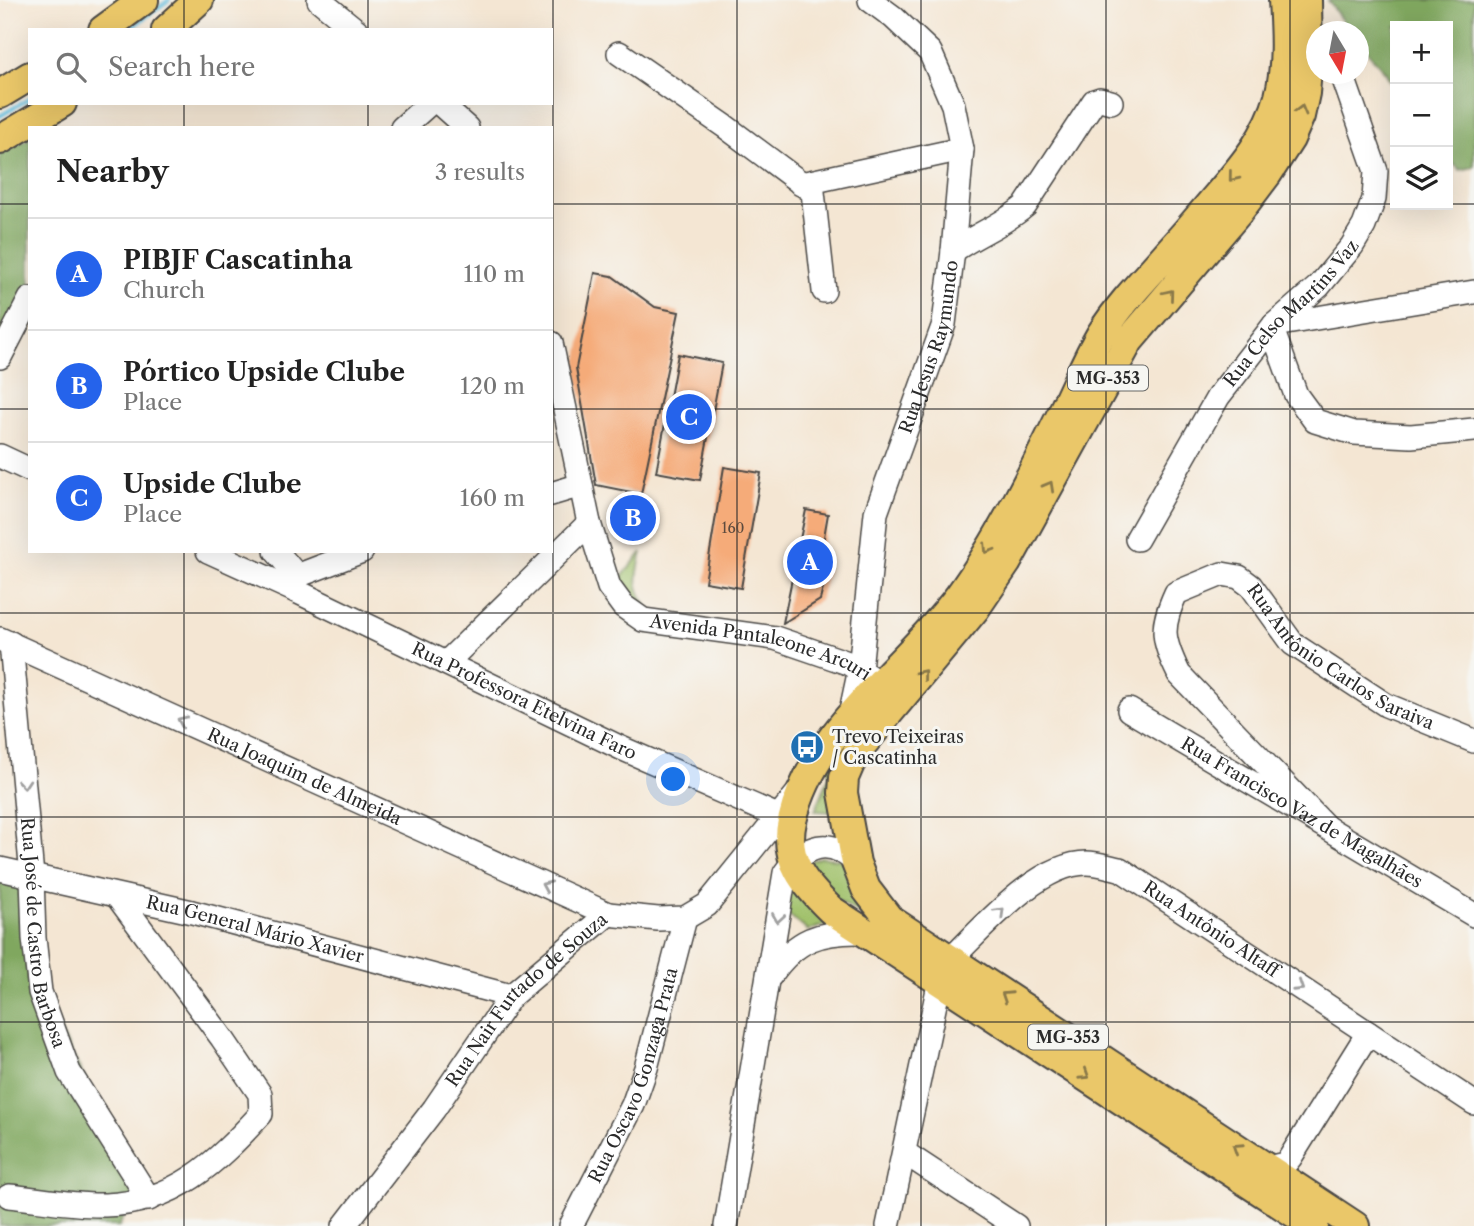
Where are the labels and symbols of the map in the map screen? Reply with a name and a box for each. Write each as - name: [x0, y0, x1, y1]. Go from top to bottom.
- north arrow: [1306, 21, 1369, 84]
- one-way arrow: [1292, 104, 1307, 116]
- one-way arrow: [1229, 169, 1241, 182]
- street label: Rua Celso Martins Vaz: [1219, 236, 1364, 391]
- street label: Rua Jesus Raymundo: [895, 259, 963, 436]
- one-way arrow: [1161, 289, 1173, 302]
- road number: MG-353: [1068, 366, 1148, 390]
- pin: C: [666, 391, 712, 443]
- one-way arrow: [1041, 481, 1055, 493]
- pin: B: [610, 492, 656, 544]
- house number: 160: [722, 519, 745, 537]
- pin: A: [787, 536, 833, 588]
- one-way arrow: [983, 542, 996, 555]
- street label: Rua Antônio Carlos Saraiva: [1242, 580, 1438, 735]
- street label: Avenida Pantaleone Arcuri: [647, 610, 875, 686]
- street label: Rua Professora Etelvina Faro: [408, 638, 640, 764]
- one-way arrow: [914, 669, 927, 681]
- one-way arrow: [177, 715, 189, 729]
- street label: Rua Joaquim de Almeida: [204, 723, 405, 830]
- place label: Trevo Teixeiras / Cascatinha: [832, 726, 964, 769]
- bus stop icon: Trevo Teixeiras / Cascatinha: [788, 728, 826, 766]
- street label: Rua Francisco Vaz de Magalhães: [1177, 732, 1427, 893]
- your location: [656, 762, 690, 796]
- one-way arrow: [16, 779, 31, 790]
- street label: Rua José de Castro Barbosa: [16, 816, 70, 1051]
- street label: Rua Antônio Altaff: [1139, 876, 1285, 984]
- one-way arrow: [540, 880, 553, 894]
- street label: Rua General Mário Xavier: [144, 891, 366, 968]
- one-way arrow: [992, 907, 1005, 920]
- street label: Rua Nair Furtado de Souza: [441, 908, 612, 1091]
- one-way arrow: [771, 912, 786, 924]
- street label: Rua Oscavo Gonzaga Prata: [584, 965, 683, 1187]
- one-way arrow: [1291, 979, 1304, 992]
- one-way arrow: [1001, 991, 1014, 1004]
- road number: MG-353: [1028, 1024, 1108, 1050]
- one-way arrow: [1077, 1067, 1090, 1079]
- one-way arrow: [1232, 1143, 1245, 1156]

